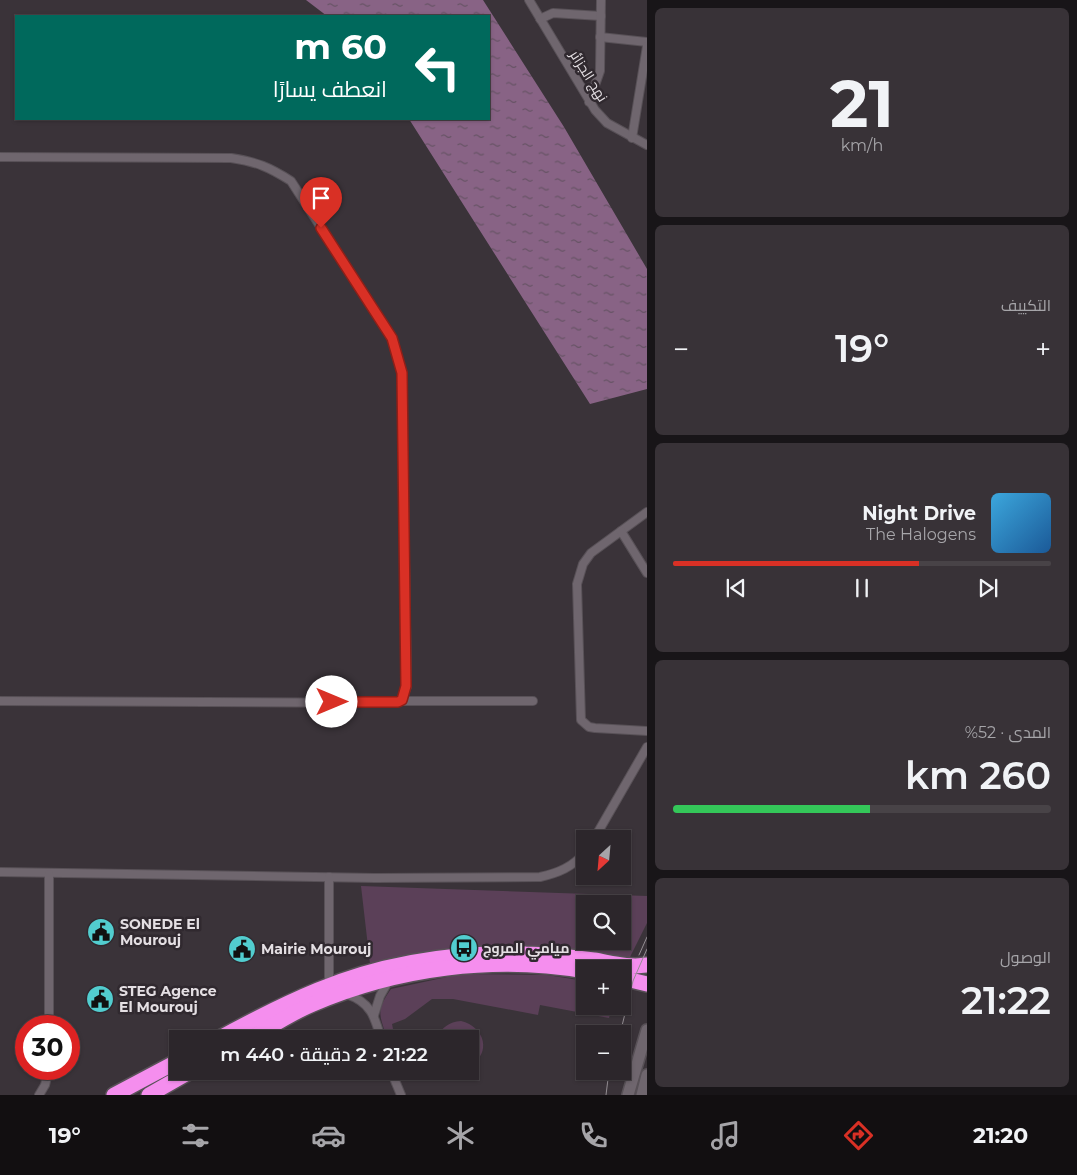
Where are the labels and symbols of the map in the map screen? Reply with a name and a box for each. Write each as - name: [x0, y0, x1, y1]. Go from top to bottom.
- street label: نهج الجزائر: [566, 46, 612, 105]
- pin: [300, 177, 342, 228]
- position arrow: [305, 675, 357, 727]
- north arrow: [576, 830, 631, 885]
- place label: SONEDE El Mourouj: [120, 915, 200, 949]
- public building icon: SONEDE El Mourouj: [86, 917, 116, 947]
- bus stop icon: ميامي المروج: [449, 933, 479, 963]
- public building icon: Mairie Mourouj: [227, 934, 257, 964]
- place label: ميامي المروج: [483, 939, 569, 960]
- place label: Mairie Mourouj: [261, 940, 371, 958]
- place label: STEG Agence El Mourouj: [119, 982, 217, 1016]
- public building icon: STEG Agence El Mourouj: [85, 984, 115, 1014]
- speed limit sign: 30: [15, 1015, 80, 1080]

